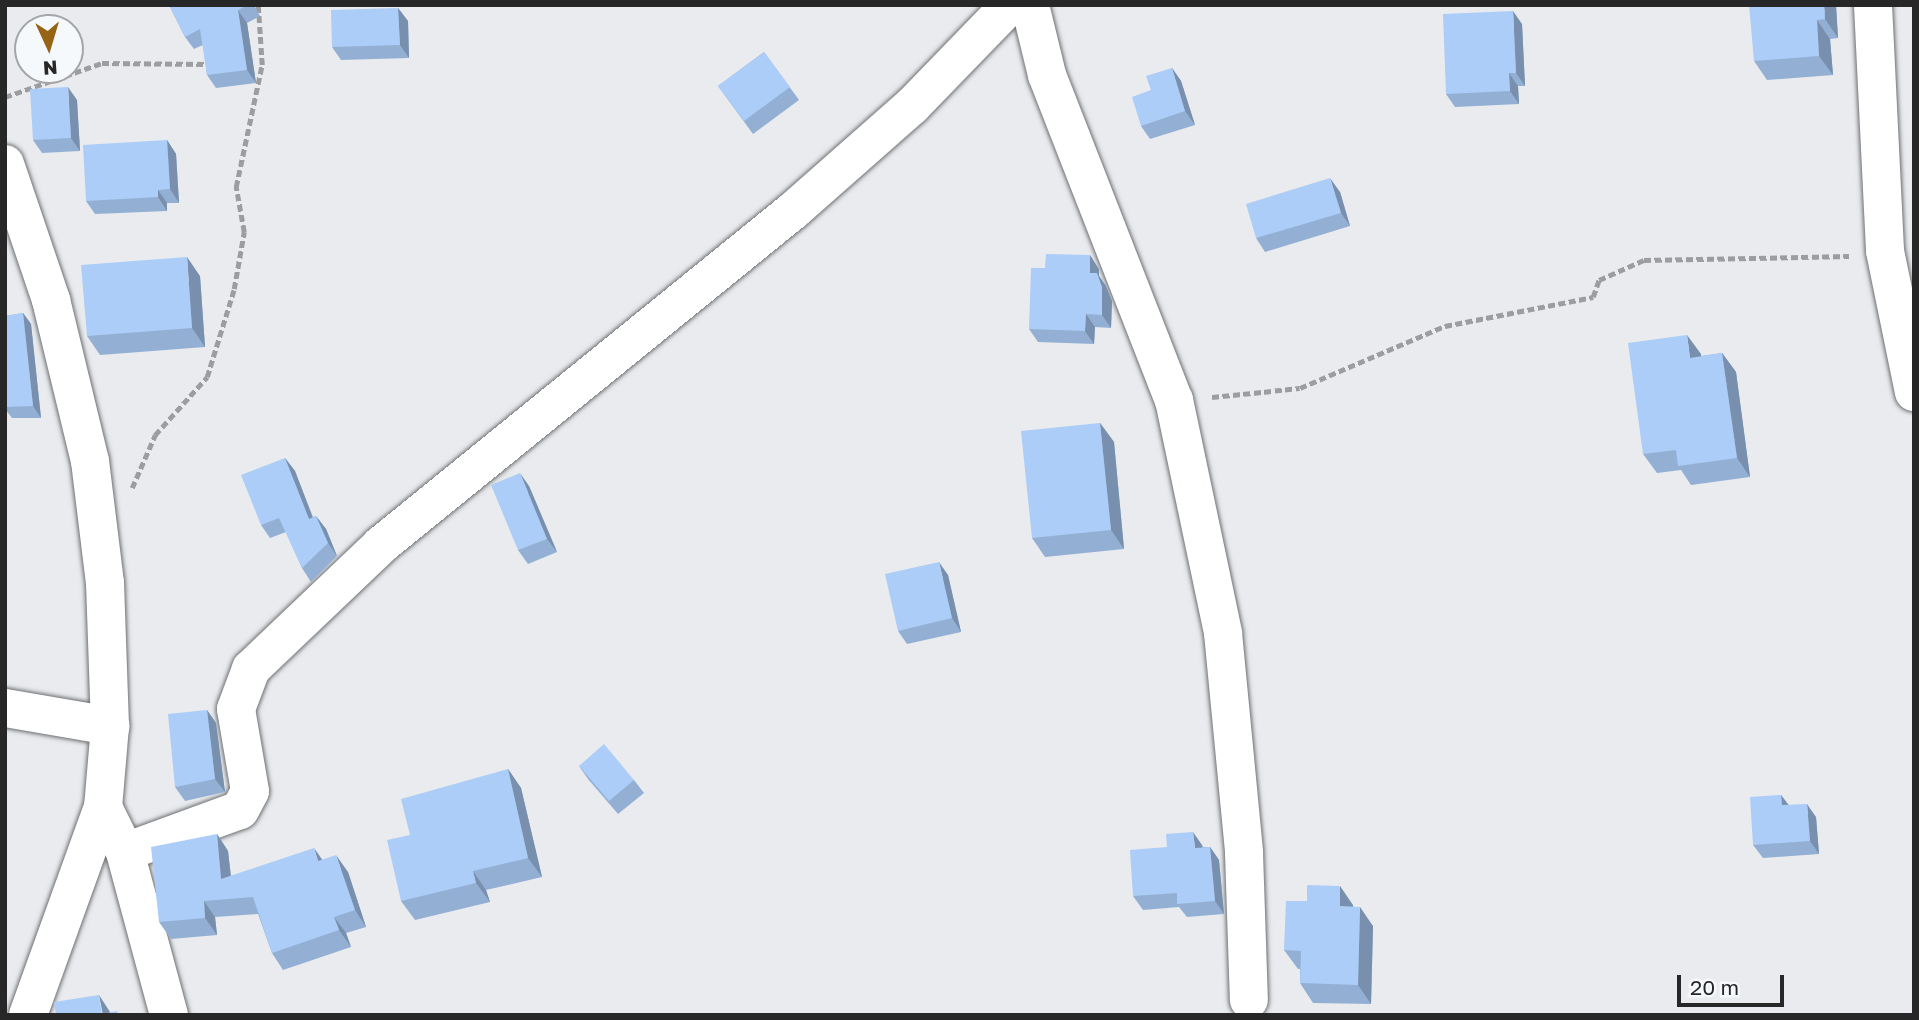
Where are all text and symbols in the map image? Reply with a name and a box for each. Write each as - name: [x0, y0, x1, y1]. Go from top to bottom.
- north arrow: [14, 14, 84, 84]
- text: N: [42, 56, 58, 80]
- scale bar: [1681, 960, 1788, 1004]
- text: 20 m: [1690, 974, 1739, 1000]

